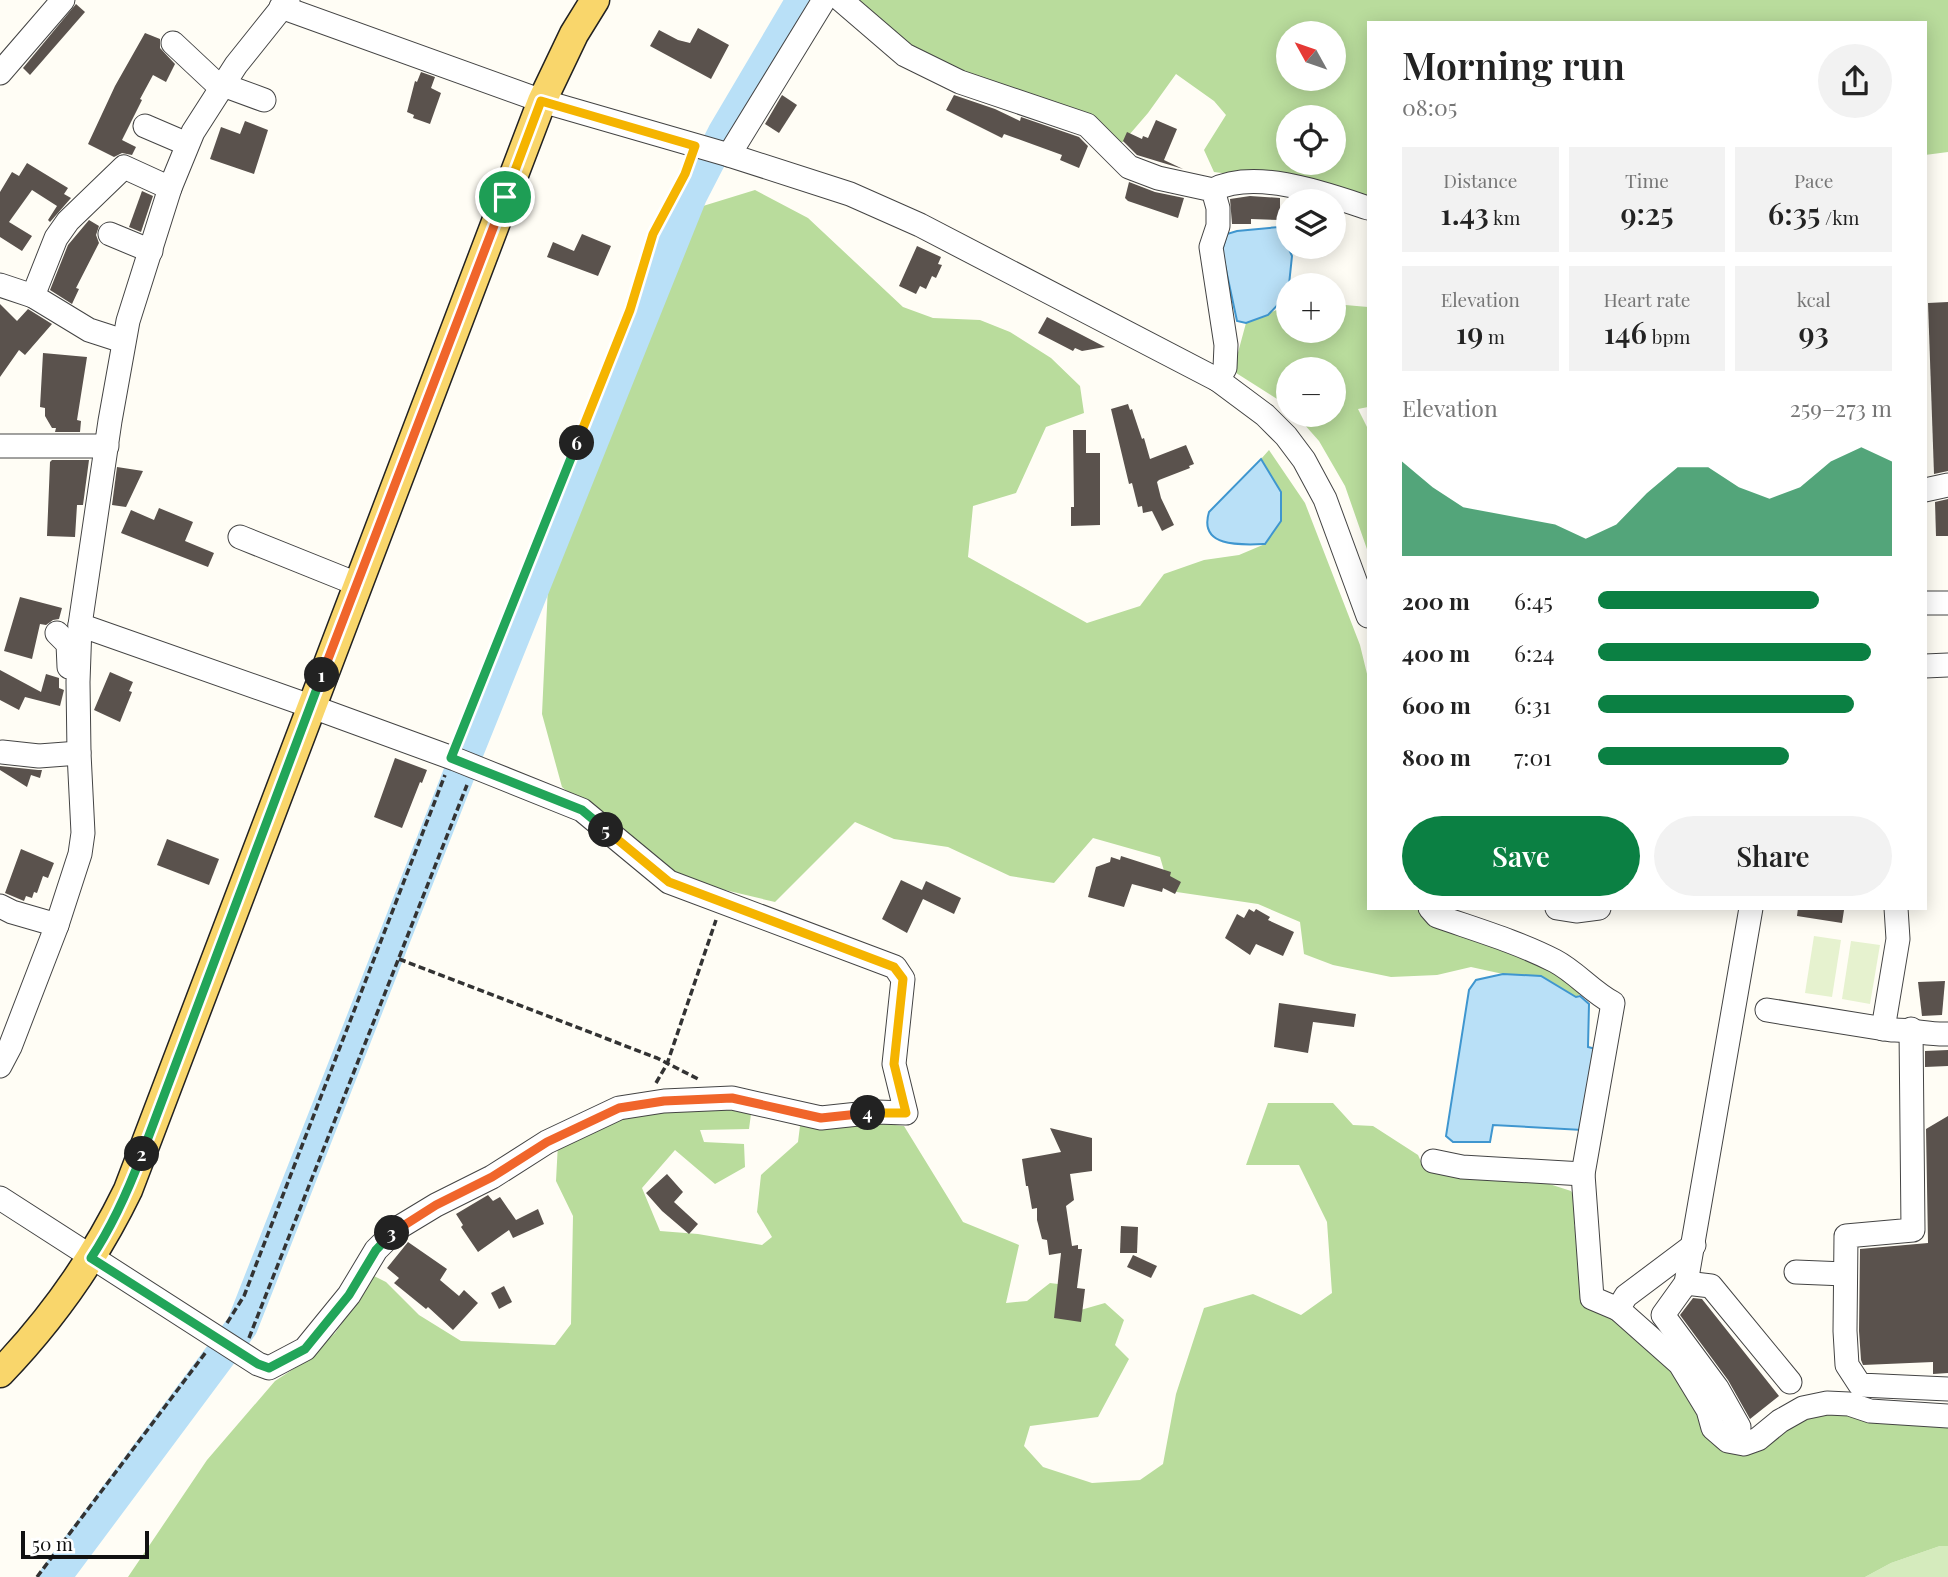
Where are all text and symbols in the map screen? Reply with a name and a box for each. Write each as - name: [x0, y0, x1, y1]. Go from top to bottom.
- north arrow: [1276, 21, 1346, 91]
- map controls: [1276, 21, 1346, 427]
- text: Morning run: [1402, 39, 1625, 90]
- button: share: [1818, 44, 1892, 118]
- text: 08:05: [1402, 91, 1457, 122]
- button: locate: [1276, 105, 1346, 175]
- pin: [475, 167, 535, 227]
- text: Distance: [1443, 167, 1517, 193]
- text: Time: [1625, 167, 1669, 193]
- text: Pace: [1794, 167, 1833, 193]
- icon: arrive: [486, 178, 524, 216]
- button: layers: [1276, 189, 1346, 259]
- text: 1.43: [1440, 193, 1489, 233]
- text: 9:25: [1620, 193, 1674, 233]
- text: 6:35: [1768, 193, 1820, 233]
- text: km: [1489, 204, 1520, 230]
- text: /km: [1820, 204, 1859, 230]
- button: +: [1276, 273, 1346, 343]
- text: Elevation: [1441, 286, 1520, 312]
- text: Heart rate: [1604, 286, 1690, 312]
- text: kcal: [1797, 286, 1831, 312]
- text: 19: [1456, 312, 1483, 352]
- text: 146: [1604, 312, 1647, 352]
- text: 93: [1798, 312, 1829, 352]
- text: m: [1483, 323, 1505, 349]
- text: bpm: [1647, 323, 1690, 349]
- button: −: [1276, 357, 1346, 427]
- text: Elevation: [1402, 392, 1498, 423]
- text: 259–273 m: [1790, 392, 1892, 423]
- pin: 6: [560, 426, 594, 460]
- text: 6: [571, 429, 582, 455]
- text: 200 m: [1402, 585, 1470, 616]
- text: 6:45: [1514, 585, 1553, 616]
- text: 400 m: [1402, 637, 1470, 668]
- text: 6:24: [1514, 637, 1554, 668]
- pin: 1: [304, 658, 340, 692]
- text: 1: [318, 661, 325, 687]
- text: 600 m: [1402, 689, 1471, 720]
- text: 6:31: [1514, 689, 1551, 720]
- text: 800 m: [1402, 741, 1471, 772]
- text: 7:01: [1514, 741, 1552, 772]
- pin: 5: [588, 812, 624, 848]
- text: 5: [601, 816, 610, 842]
- button: Save: [1402, 816, 1640, 896]
- button: Share: [1654, 816, 1892, 896]
- pin: 4: [850, 1096, 886, 1130]
- text: 4: [862, 1099, 873, 1125]
- pin: 2: [124, 1136, 160, 1172]
- text: 2: [137, 1140, 146, 1166]
- pin: 3: [374, 1216, 410, 1250]
- text: 3: [387, 1219, 396, 1245]
- scale bar: [21, 1528, 149, 1560]
- text: 50 m: [32, 1530, 73, 1556]

